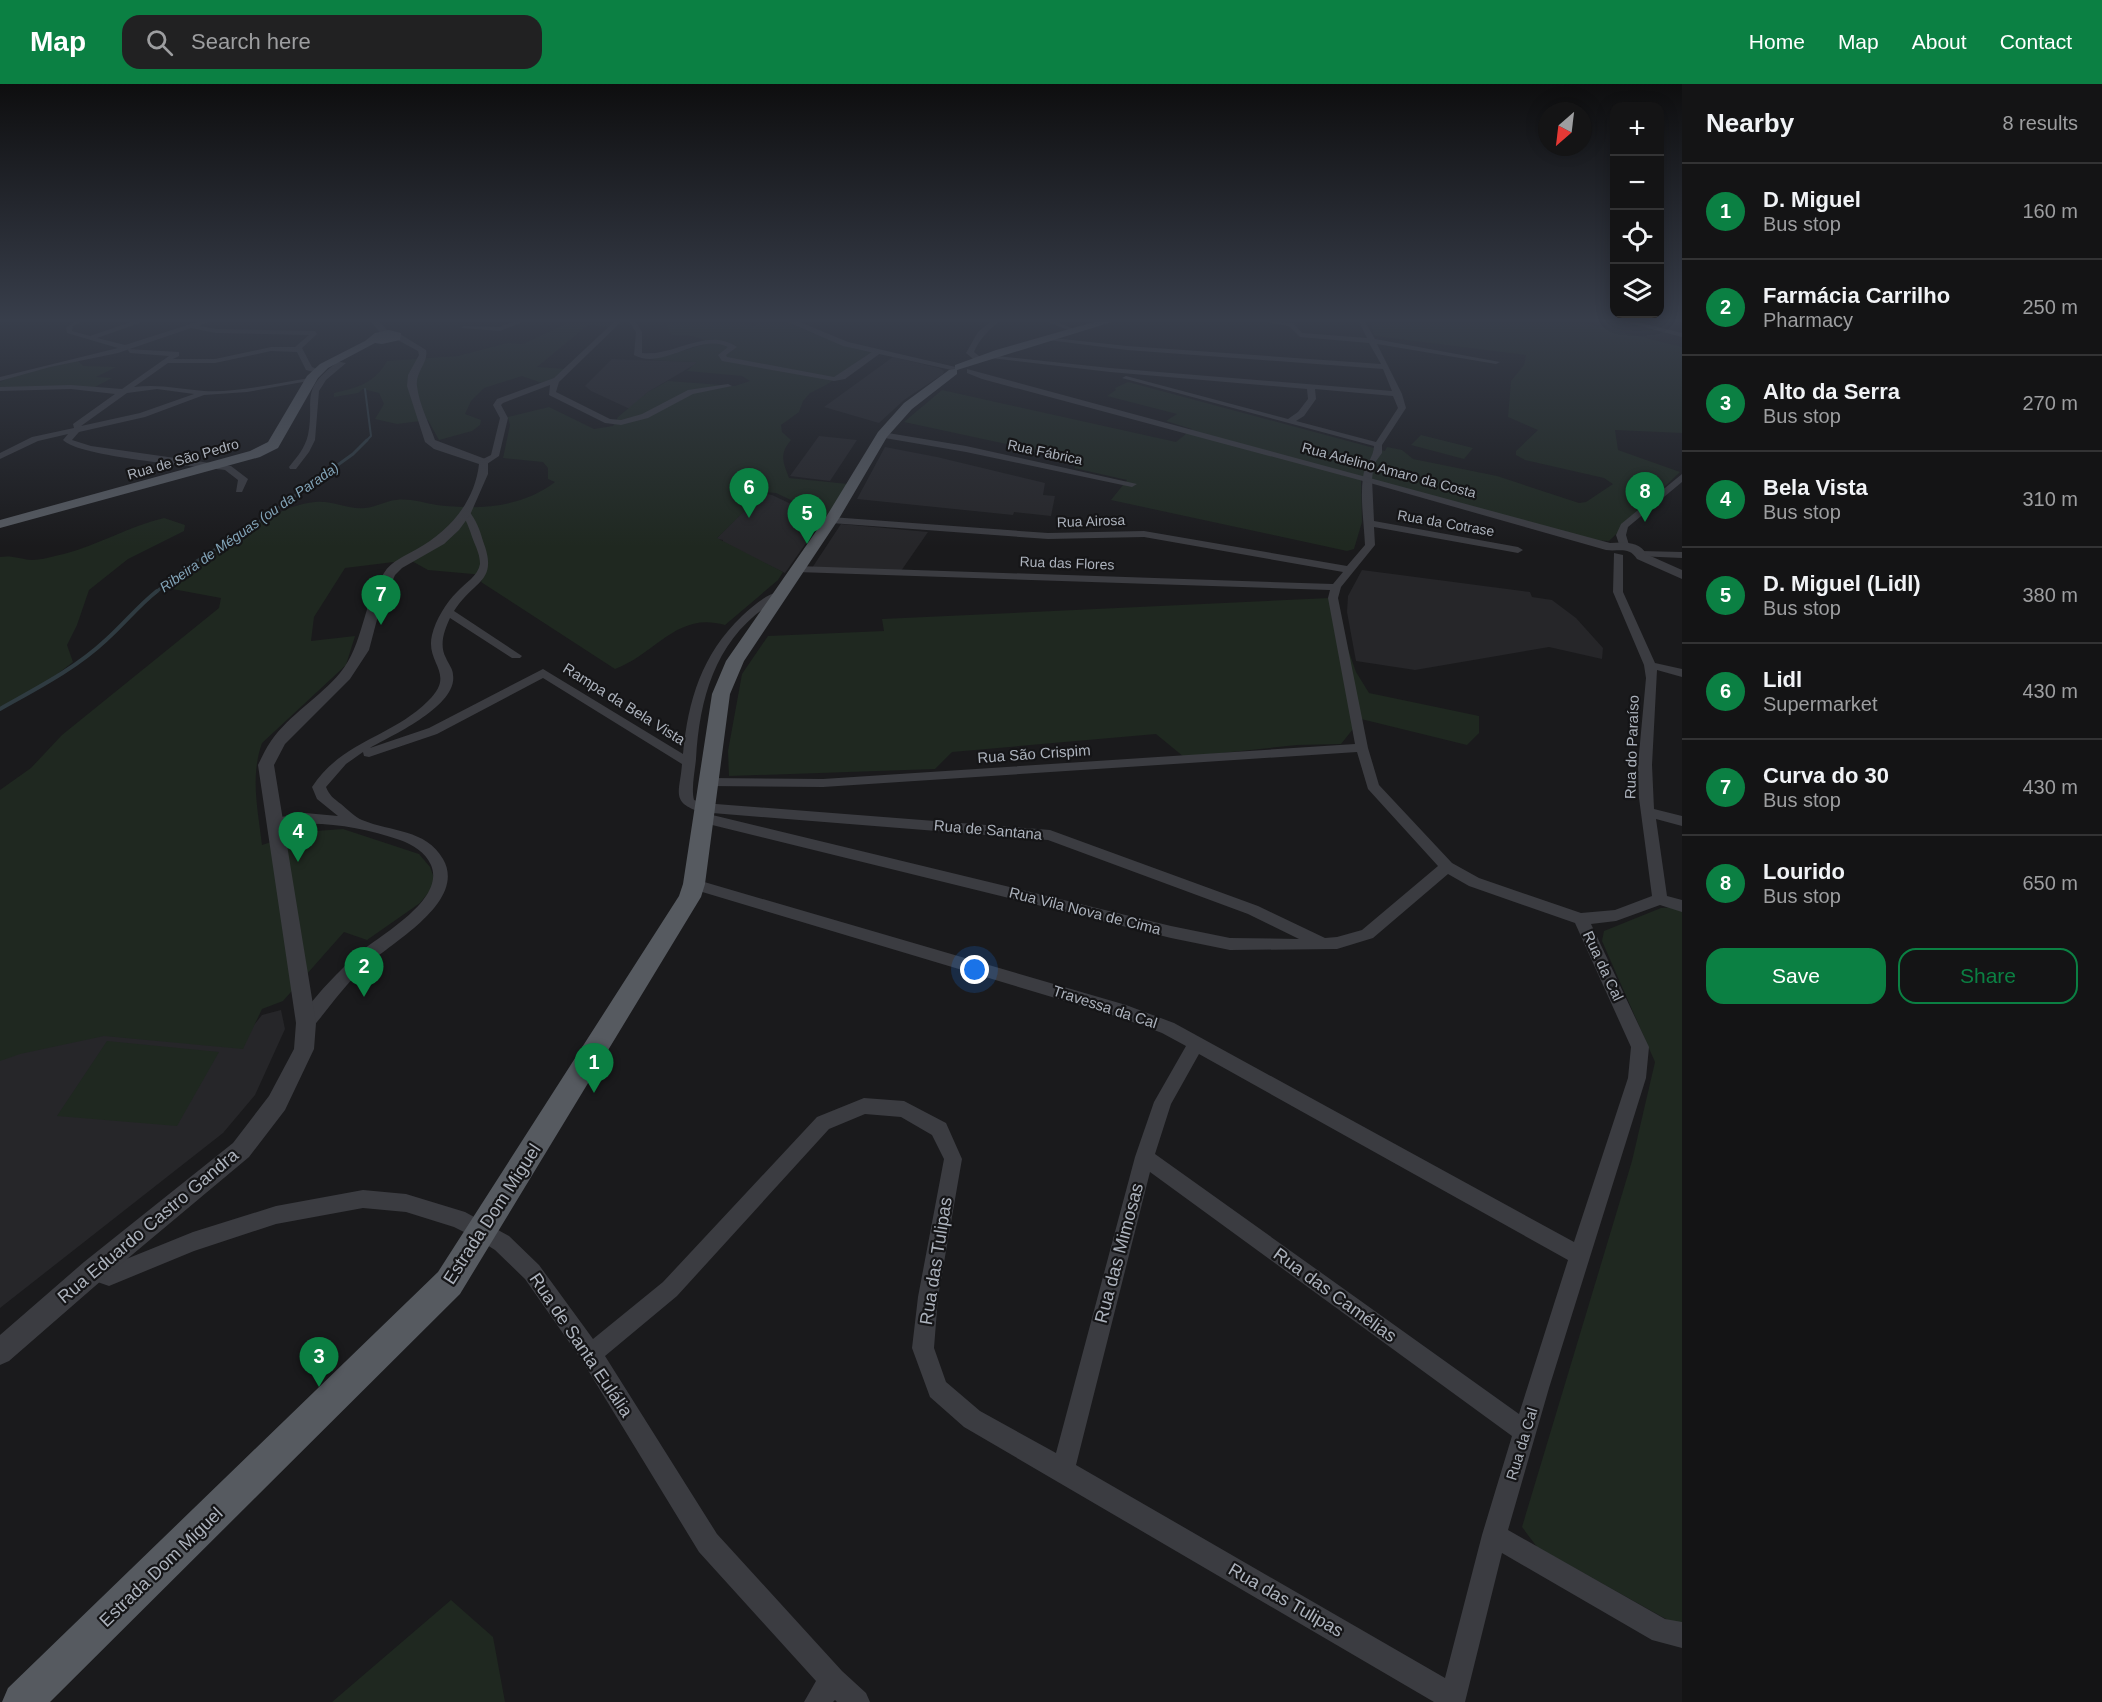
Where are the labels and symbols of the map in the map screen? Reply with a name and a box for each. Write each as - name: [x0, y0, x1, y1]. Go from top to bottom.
- north arrow: [1538, 102, 1592, 156]
- street label: Rua de São Pedro: [125, 435, 241, 483]
- street label: Rua Fábrica: [1006, 436, 1084, 468]
- street label: Rua Adelino Amaro da Costa: [1300, 439, 1478, 501]
- water label: Ribeira de Méguas (ou da Parada): [156, 459, 342, 595]
- pin: 6: [730, 468, 768, 518]
- pin: 8: [1626, 472, 1664, 522]
- pin: 5: [788, 494, 826, 544]
- street label: Rua da Cotrase: [1396, 507, 1496, 539]
- street label: Rua Airosa: [1056, 512, 1126, 530]
- street label: Rua das Flores: [1019, 553, 1115, 573]
- pin: 7: [362, 576, 400, 625]
- street label: Rampa da Bela Vista: [560, 659, 689, 748]
- street label: Rua do Paraíso: [1621, 695, 1642, 799]
- street label: Rua São Crispim: [977, 741, 1091, 766]
- pin: 4: [278, 812, 318, 862]
- street label: Rua de Santana: [933, 816, 1043, 843]
- street label: Rua Vila Nova de Cima: [1008, 883, 1163, 938]
- street label: Rua da Cal: [1580, 928, 1627, 1003]
- pin: 2: [344, 948, 384, 997]
- your location: [960, 955, 989, 984]
- street label: Travessa da Cal: [1051, 982, 1159, 1031]
- pin: 1: [574, 1044, 614, 1093]
- street label: Estrada Dom Miguel: [439, 1140, 545, 1288]
- street label: Rua Eduardo Castro Gandra: [54, 1144, 243, 1307]
- street label: Rua das Mimosas: [1091, 1181, 1147, 1325]
- street label: Rua das Tulipas: [916, 1196, 956, 1326]
- street label: Rua das Camélias: [1270, 1244, 1400, 1346]
- street label: Rua de Santa Eulália: [525, 1269, 637, 1422]
- pin: 3: [300, 1338, 338, 1387]
- street label: Rua da Cal: [1502, 1405, 1541, 1482]
- street label: Estrada Dom Miguel: [95, 1503, 227, 1631]
- street label: Rua das Tulipas: [1225, 1559, 1347, 1641]

